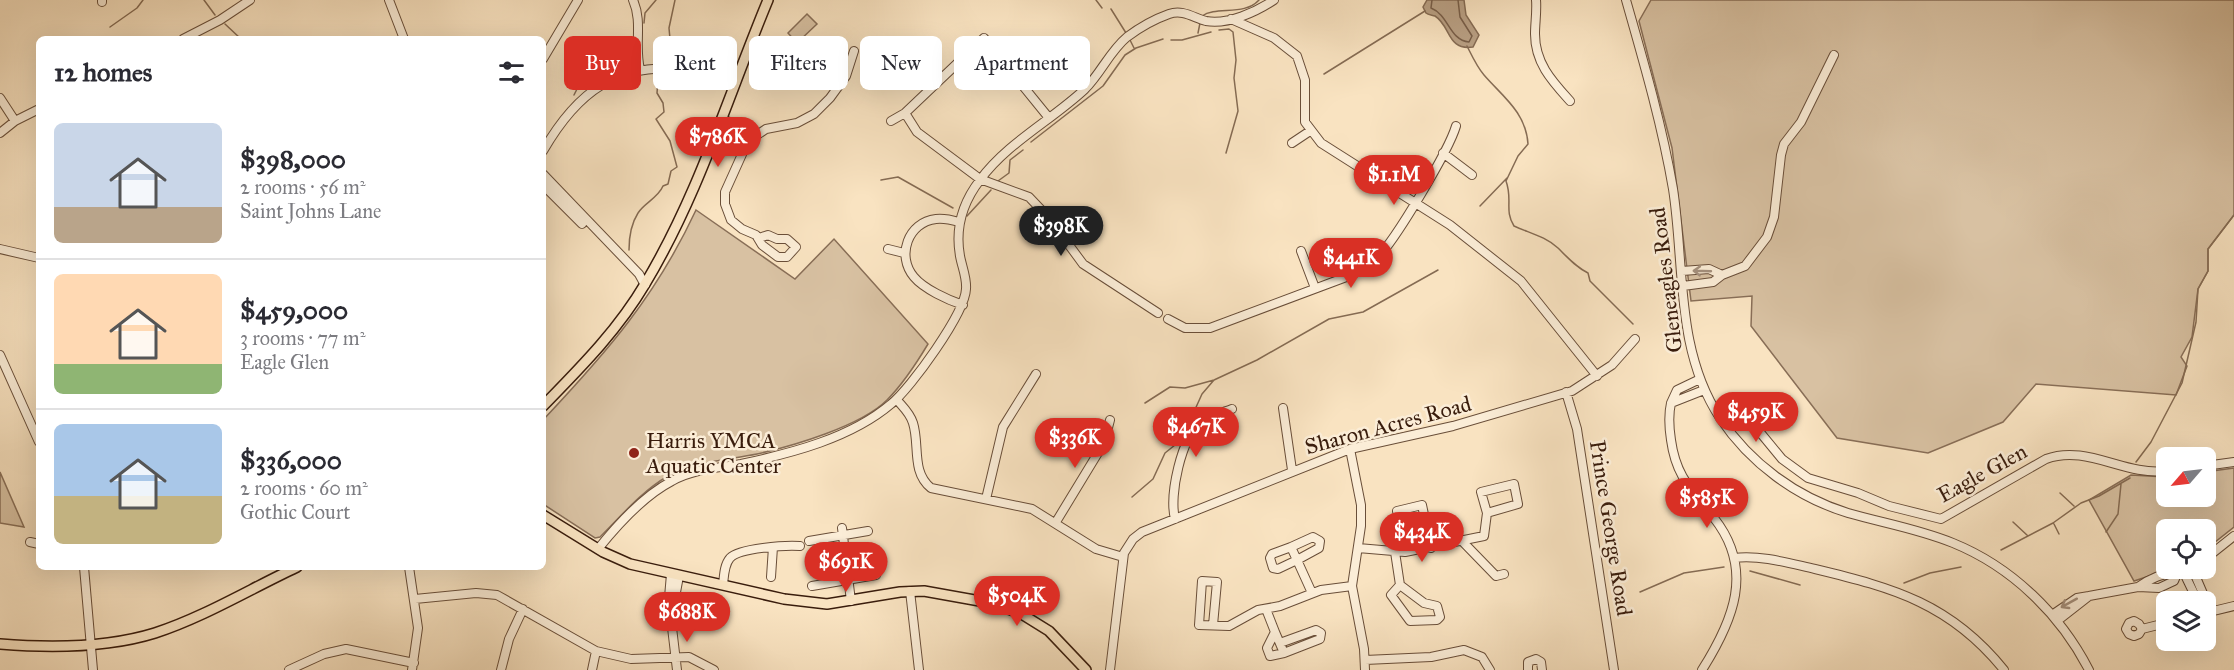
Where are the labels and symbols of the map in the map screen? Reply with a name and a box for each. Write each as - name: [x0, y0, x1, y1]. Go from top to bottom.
- pin: $786K: [676, 117, 760, 168]
- pin: $1.1M: [1352, 155, 1436, 206]
- pin: $398K: [1019, 206, 1103, 257]
- street label: Gleneagles Road: [1644, 206, 1688, 354]
- pin: $441K: [1309, 238, 1393, 289]
- one-way arrow: [1693, 265, 1712, 276]
- street label: Sharon Acres Road: [1302, 390, 1474, 460]
- pin: $459K: [1714, 392, 1798, 443]
- pin: $467K: [1154, 407, 1238, 458]
- pin: $336K: [1033, 418, 1117, 469]
- place label: Harris YMCA Aquatic Center: [645, 427, 782, 479]
- street label: Eagle Glen: [1933, 437, 2032, 509]
- street label: Prince George Road: [1584, 438, 1638, 618]
- marker: Harris YMCA Aquatic Center: [627, 446, 641, 460]
- north arrow: [2156, 447, 2216, 507]
- pin: $585K: [1665, 478, 1749, 529]
- pin: $434K: [1380, 512, 1464, 563]
- pin: $691K: [804, 542, 888, 593]
- pin: $504K: [975, 576, 1059, 627]
- pin: $688K: [645, 592, 729, 643]
- one-way arrow: [2061, 597, 2078, 609]

